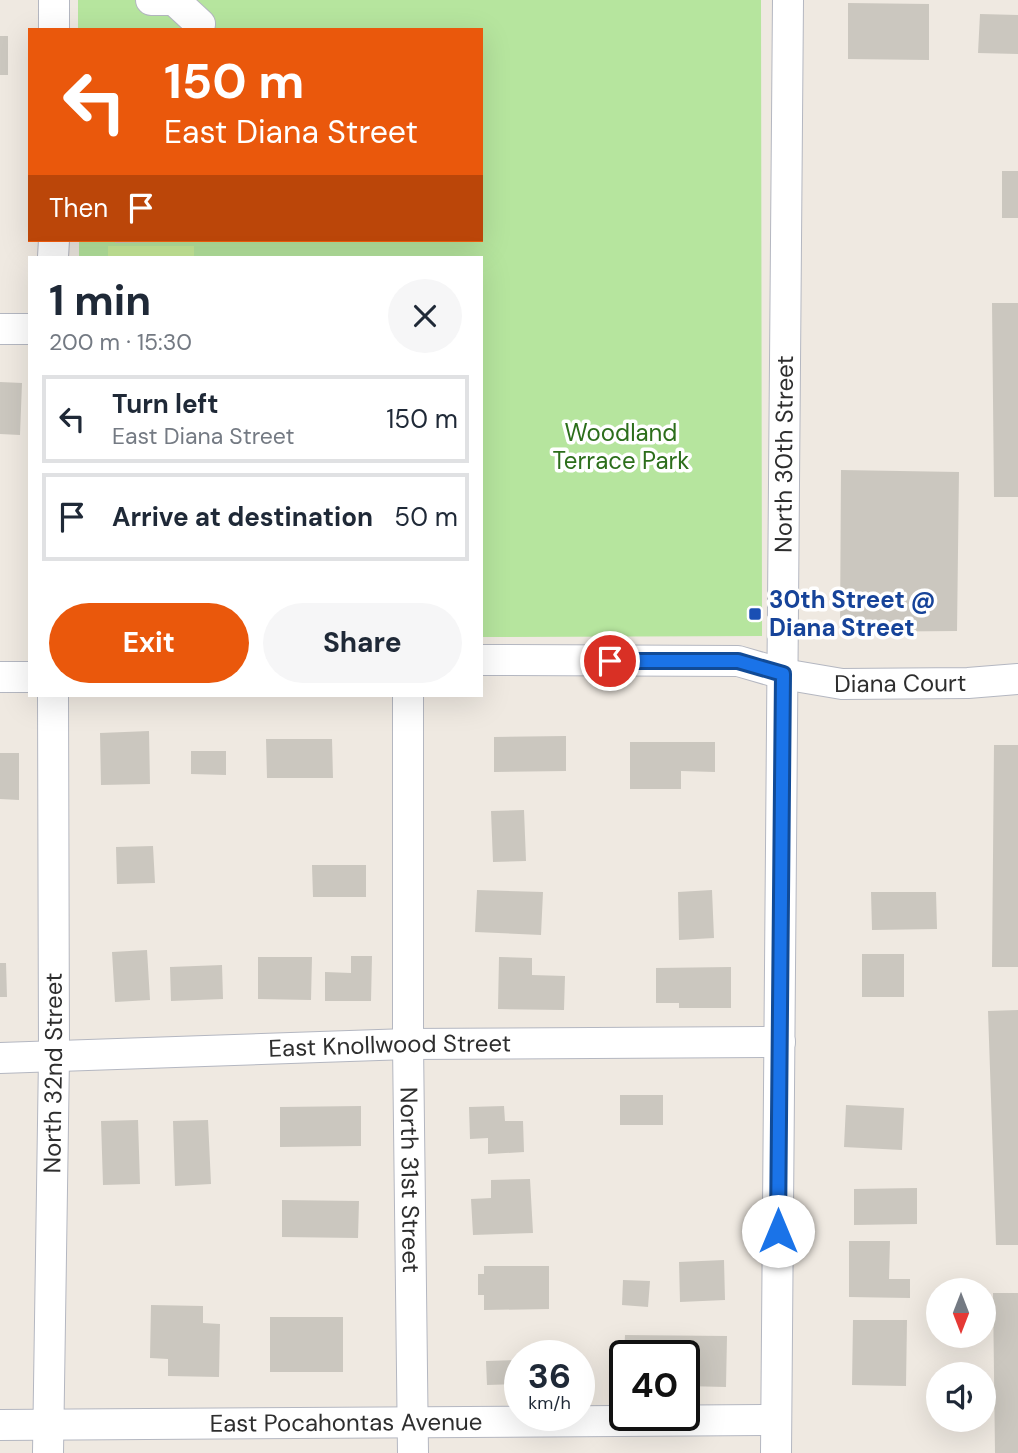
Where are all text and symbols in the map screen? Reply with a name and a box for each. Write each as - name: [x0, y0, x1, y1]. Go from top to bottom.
- text: 150 m: [164, 49, 304, 113]
- icon: left: [49, 56, 140, 147]
- text: East Diana Street: [164, 111, 418, 153]
- icon: arrive: [122, 189, 160, 227]
- text: Then: [49, 191, 108, 225]
- text: 1 min: [49, 273, 151, 328]
- button: close: [388, 279, 462, 353]
- text: 200 m · 15:30: [49, 327, 192, 357]
- street label: North 30th Street: [767, 355, 800, 553]
- text: Turn left: [112, 387, 219, 421]
- icon: left: [53, 400, 91, 438]
- text: 150 m: [386, 402, 458, 436]
- park label: Woodland Terrace Park: [553, 417, 689, 476]
- text: East Diana Street: [112, 421, 295, 451]
- icon: arrive: [53, 498, 91, 536]
- text: Arrive at destination: [112, 500, 373, 534]
- text: 50 m: [394, 500, 458, 534]
- place label: 30th Street @ Diana Street: [769, 584, 936, 643]
- button: Exit: [49, 603, 249, 683]
- button: Share: [263, 603, 462, 683]
- marker: 30th Street @ Diana Street: [747, 606, 763, 622]
- pin: [580, 631, 640, 691]
- icon: arrive: [591, 642, 629, 680]
- street label: Diana Court: [834, 667, 966, 699]
- street label: North 32nd Street: [36, 973, 69, 1174]
- street label: East Knollwood Street: [268, 1027, 511, 1064]
- street label: North 31st Street: [394, 1087, 427, 1273]
- position arrow: [741, 1194, 815, 1268]
- north arrow: [926, 1278, 996, 1348]
- map controls: [926, 1278, 996, 1432]
- speed limit sign: 40: [609, 1340, 700, 1431]
- text: 36: [528, 1353, 571, 1399]
- button: sound: [926, 1362, 996, 1432]
- text: km/h: [528, 1391, 571, 1415]
- street label: East Pocahontas Avenue: [210, 1406, 482, 1439]

